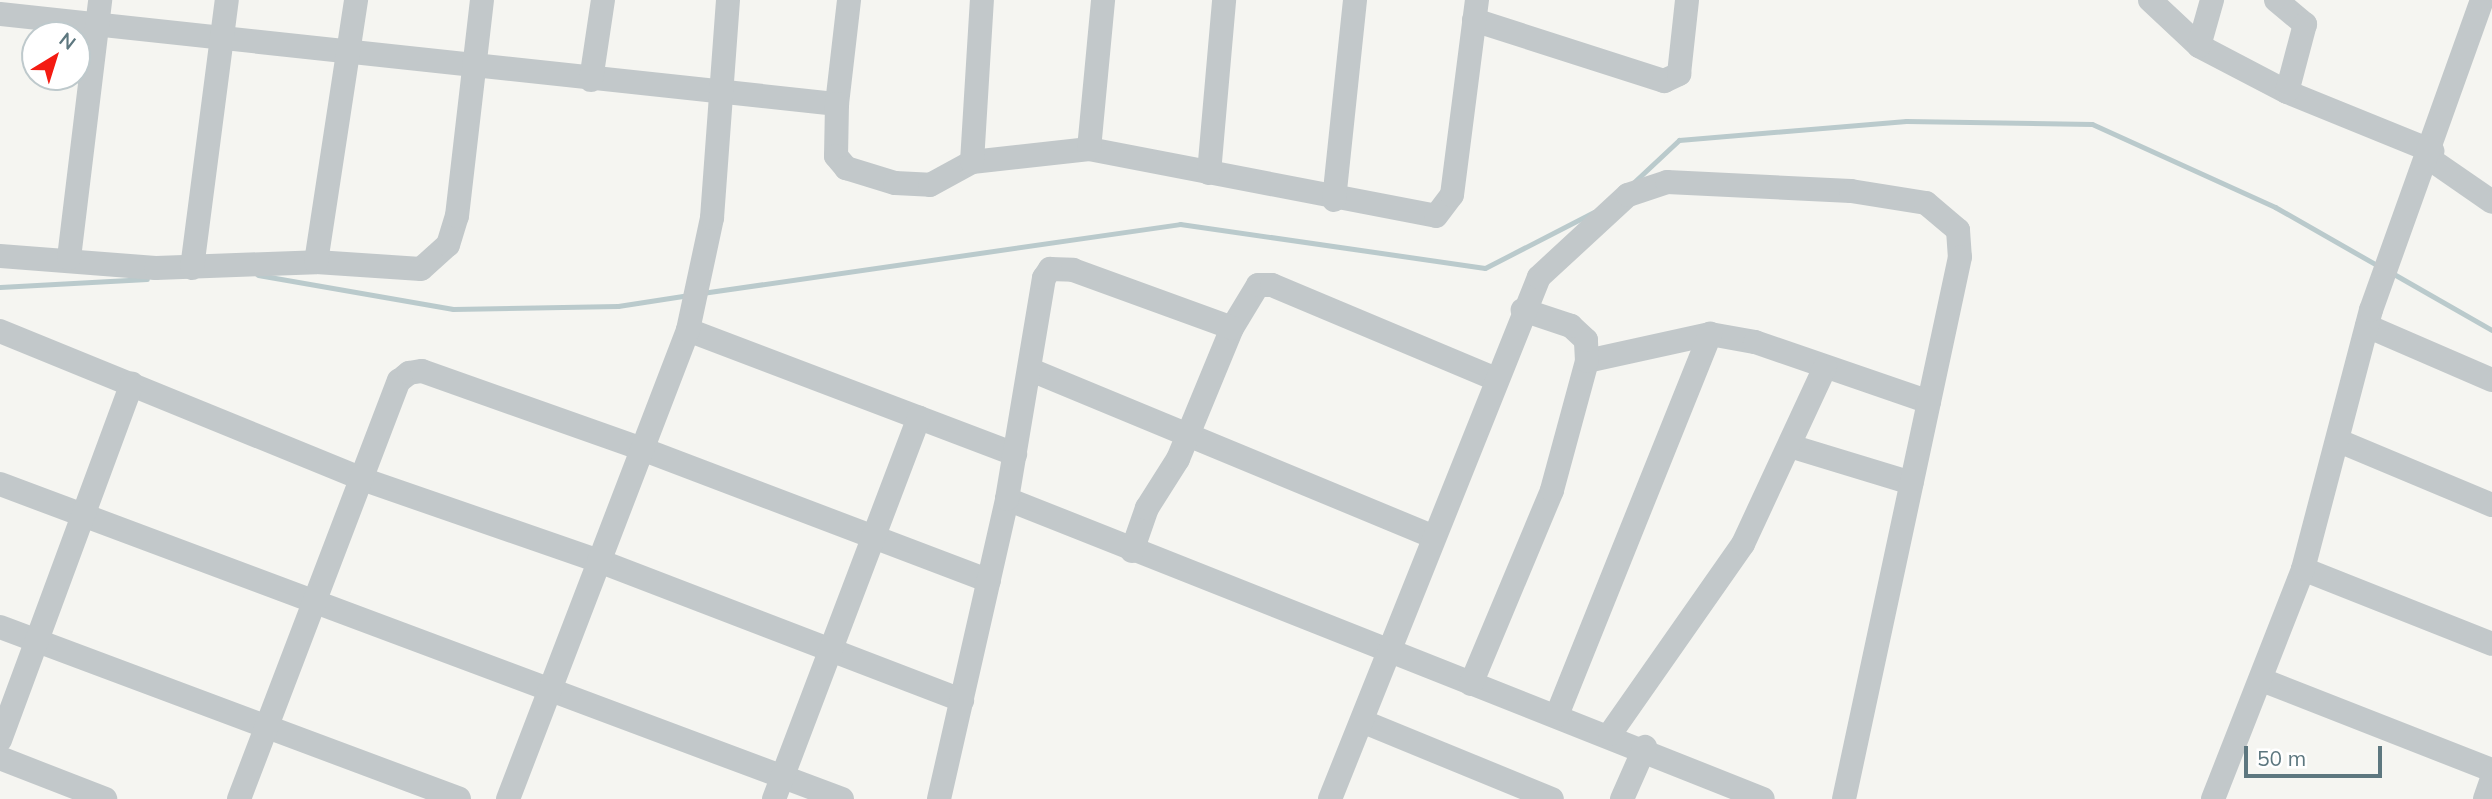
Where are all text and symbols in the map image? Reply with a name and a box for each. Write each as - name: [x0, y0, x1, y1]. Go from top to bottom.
- north arrow: [21, 21, 91, 91]
- text: N: [55, 27, 81, 55]
- scale bar: [2247, 732, 2385, 776]
- text: 50 m: [2257, 745, 2306, 771]

